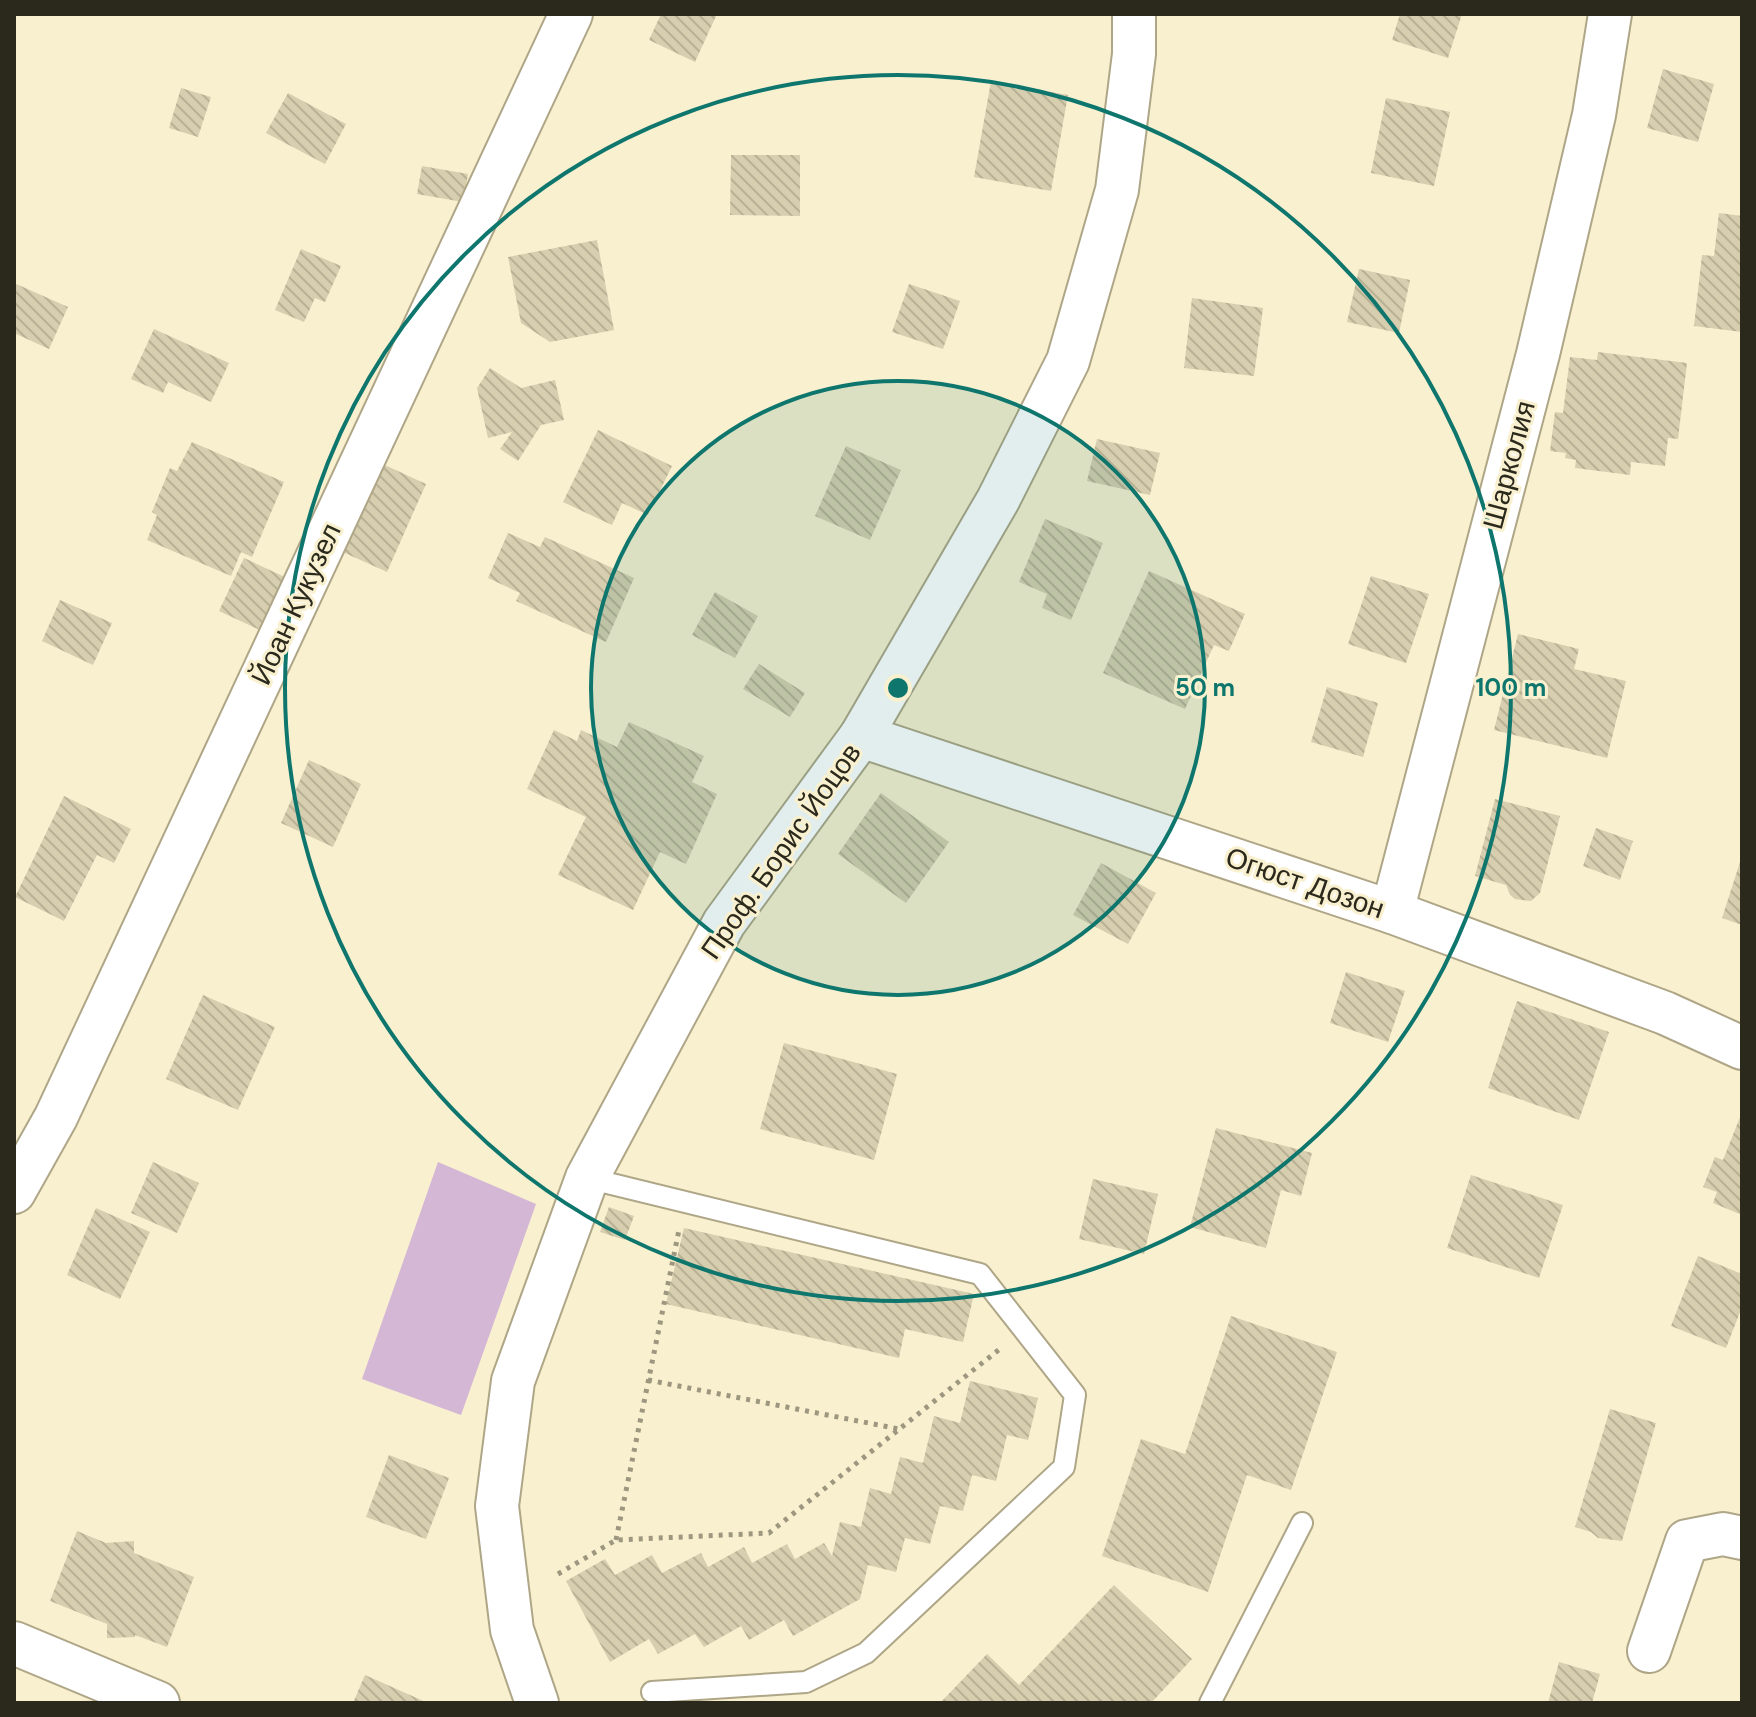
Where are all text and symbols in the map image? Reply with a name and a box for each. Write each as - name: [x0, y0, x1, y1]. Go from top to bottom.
- street label: Шарколия: [1474, 397, 1544, 533]
- street label: Йоан Кукузел: [242, 517, 350, 691]
- text: 50 m: [1175, 672, 1235, 703]
- text: 100 m: [1476, 672, 1546, 703]
- centre of rings: [884, 674, 912, 702]
- street label: Проф. Борис Йоцов: [692, 736, 870, 966]
- street label: Огюст Дозон: [1221, 839, 1389, 927]

